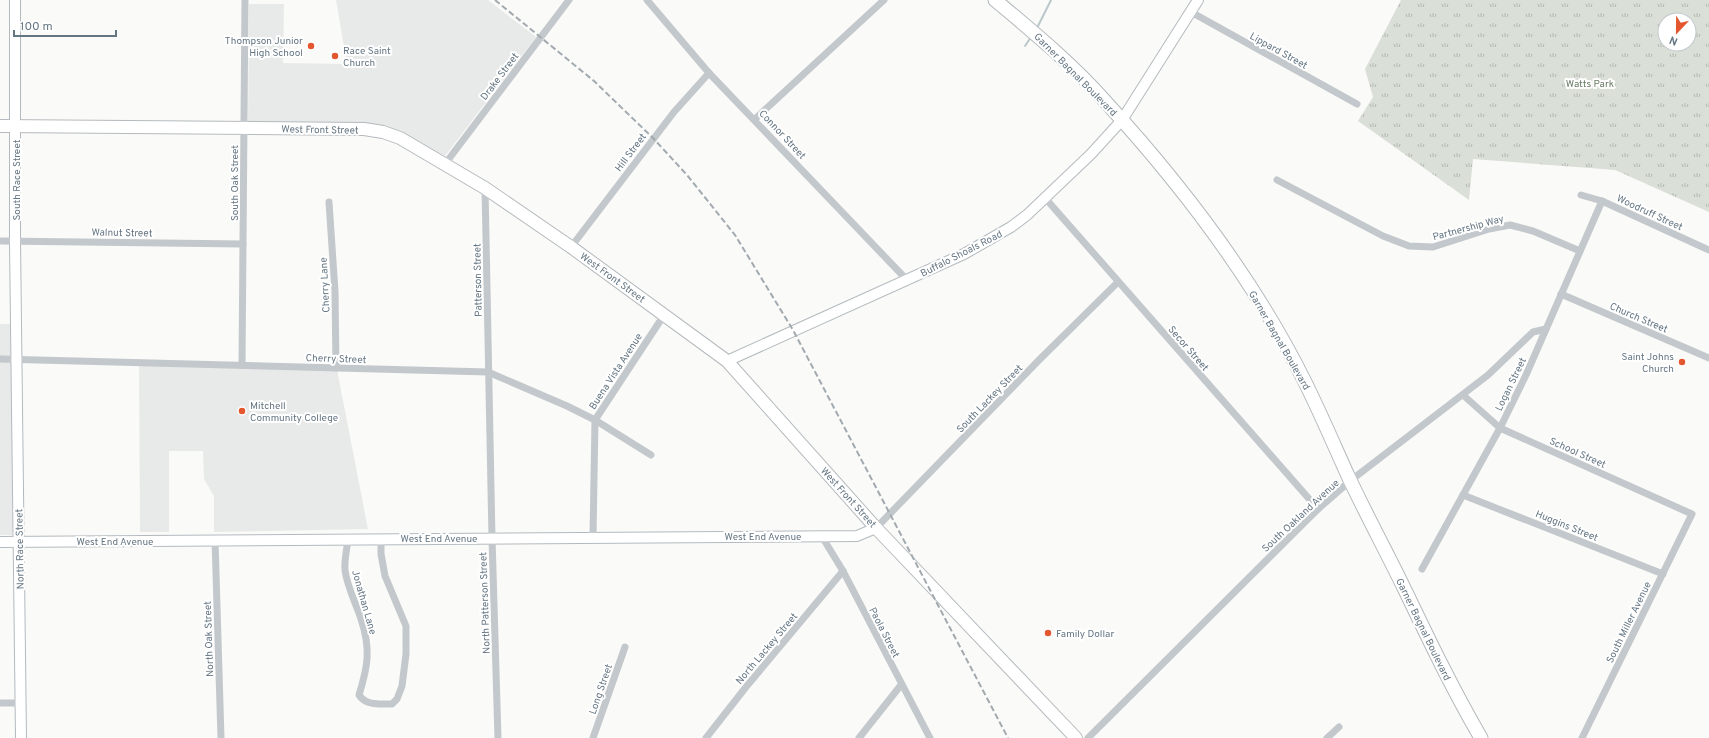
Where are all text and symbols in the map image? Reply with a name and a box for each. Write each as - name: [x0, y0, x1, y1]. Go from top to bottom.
- scale bar: [14, 12, 116, 38]
- north arrow: [1657, 12, 1697, 52]
- text: 100 m: [20, 19, 53, 35]
- street label: Lippard Street: [1247, 30, 1310, 73]
- street label: Garner Bagnal Boulevard: [1031, 31, 1119, 119]
- text: N: [1667, 32, 1680, 48]
- place label: Thompson Junior High School: [225, 35, 303, 60]
- marker: Thompson Junior High School: [306, 41, 316, 51]
- place label: Race Saint Church: [343, 45, 391, 70]
- street label: Drake Street: [478, 50, 522, 103]
- marker: Race Saint Church: [330, 51, 340, 61]
- park label: Watts Park: [1566, 78, 1614, 91]
- street label: Connor Street: [756, 108, 808, 163]
- street label: West Front Street: [281, 123, 359, 138]
- street label: Hill Street: [613, 131, 650, 175]
- street label: South Race Street: [11, 139, 24, 220]
- street label: South Oak Street: [229, 145, 242, 221]
- street label: Woodruff Street: [1614, 192, 1685, 234]
- street label: Partnership Way: [1431, 213, 1505, 244]
- street label: Walnut Street: [91, 226, 153, 241]
- street label: Buffalo Shoals Road: [918, 228, 1005, 281]
- street label: Patterson Street: [471, 243, 486, 317]
- street label: West Front Street: [577, 250, 647, 306]
- street label: Cherry Lane: [318, 257, 333, 313]
- street label: Garner Bagnal Boulevard: [1245, 289, 1312, 393]
- street label: Church Street: [1607, 300, 1670, 337]
- street label: Secor Street: [1165, 324, 1211, 374]
- street label: Buena Vista Avenue: [587, 331, 646, 412]
- place label: Saint Johns Church: [1621, 351, 1674, 376]
- street label: Cherry Street: [305, 352, 367, 367]
- street label: Logan Street: [1493, 356, 1530, 414]
- marker: Saint Johns Church: [1677, 357, 1687, 367]
- street label: South Lackey Street: [954, 362, 1026, 436]
- place label: Mitchell Community College: [250, 400, 338, 425]
- marker: Mitchell Community College: [237, 406, 247, 416]
- street label: School Street: [1547, 435, 1608, 472]
- street label: West Front Street: [817, 465, 879, 531]
- street label: South Oakland Avenue: [1260, 477, 1342, 555]
- street label: North Race Street: [13, 508, 28, 589]
- street label: Huggins Street: [1533, 508, 1600, 545]
- street label: West End Avenue: [725, 531, 801, 544]
- street label: West End Avenue: [401, 533, 477, 546]
- street label: West End Avenue: [77, 536, 153, 549]
- street label: North Patterson Street: [477, 552, 494, 654]
- street label: Jonathan Lane: [348, 569, 379, 636]
- street label: Garner Bagnal Boulevard: [1392, 576, 1453, 683]
- street label: South Miller Avenue: [1604, 580, 1655, 666]
- street label: North Oak Street: [202, 601, 217, 677]
- street label: Paola Street: [865, 605, 902, 660]
- street label: North Lackey Street: [733, 610, 801, 687]
- marker: Family Dollar: [1043, 628, 1053, 638]
- place label: Family Dollar: [1056, 628, 1114, 641]
- street label: Long Street: [587, 662, 616, 716]

